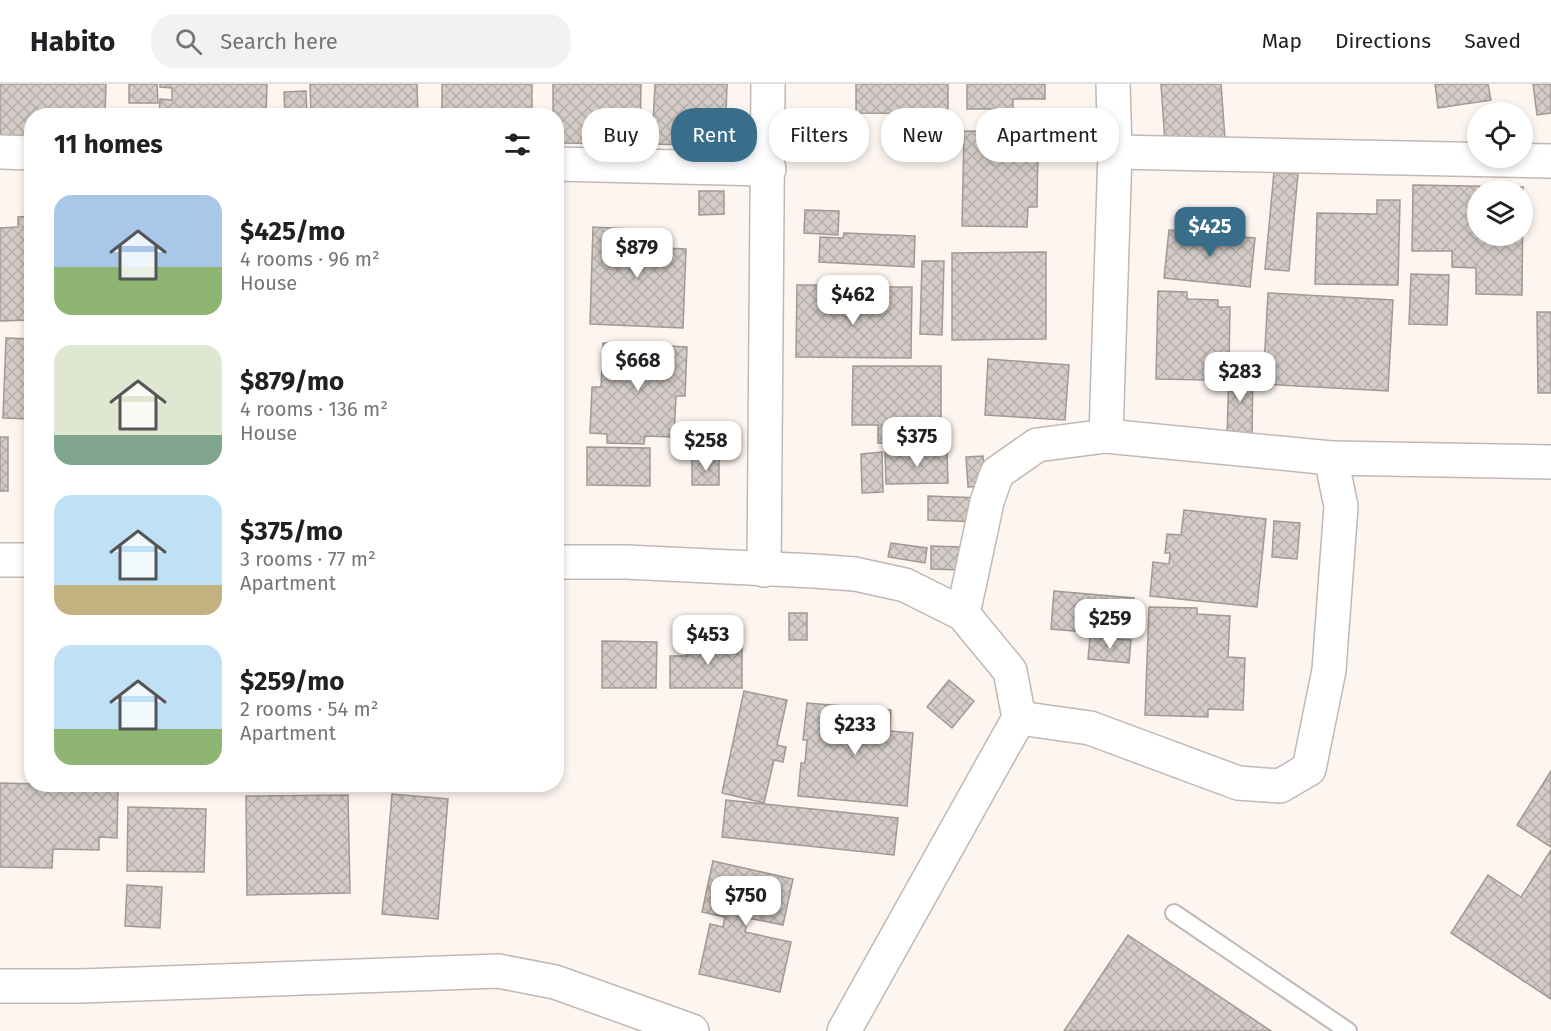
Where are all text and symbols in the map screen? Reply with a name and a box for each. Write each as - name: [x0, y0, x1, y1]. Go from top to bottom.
- search box: [151, 14, 571, 68]
- text: Habito: [30, 25, 115, 58]
- icon: search: [172, 25, 205, 58]
- text: Search here: [220, 28, 338, 55]
- text: Map: [1262, 28, 1302, 54]
- text: Directions: [1335, 28, 1431, 54]
- text: Saved: [1464, 28, 1521, 54]
- map controls: [1467, 102, 1533, 246]
- button: locate: [1467, 102, 1533, 168]
- chip: Buy: [582, 108, 659, 162]
- chip: Rent: [671, 108, 757, 162]
- chip: Filters: [769, 108, 869, 162]
- chip: New: [881, 108, 964, 162]
- chip: Apartment: [976, 108, 1119, 162]
- icon: filters: [501, 128, 534, 161]
- text: 11 homes: [54, 129, 163, 160]
- button: layers: [1467, 180, 1533, 246]
- pin: $425: [1174, 207, 1246, 258]
- text: $425: [1189, 214, 1231, 238]
- text: $425/mo: [240, 216, 345, 247]
- icon: home: [102, 219, 174, 291]
- pin: $879: [601, 228, 673, 279]
- text: $879: [616, 235, 658, 259]
- text: 4 rooms · 96 m²: [240, 247, 380, 271]
- text: House: [240, 271, 297, 295]
- pin: $462: [817, 275, 889, 326]
- text: $462: [831, 282, 875, 306]
- pin: $668: [602, 341, 674, 392]
- text: $668: [615, 348, 661, 372]
- pin: $283: [1204, 352, 1276, 403]
- text: $283: [1218, 359, 1262, 383]
- text: $879/mo: [240, 366, 344, 397]
- icon: home: [102, 369, 174, 441]
- text: 4 rooms · 136 m²: [240, 397, 388, 421]
- pin: $375: [881, 417, 953, 468]
- text: House: [240, 421, 297, 445]
- pin: $258: [670, 421, 742, 472]
- text: $375: [896, 424, 938, 448]
- text: $258: [684, 428, 728, 452]
- text: $375/mo: [240, 516, 343, 547]
- icon: home: [102, 519, 174, 591]
- text: 3 rooms · 77 m²: [240, 547, 376, 571]
- text: Apartment: [240, 571, 336, 595]
- pin: $259: [1074, 599, 1146, 650]
- text: $259: [1089, 606, 1131, 630]
- pin: $453: [672, 615, 744, 666]
- text: $453: [686, 622, 730, 646]
- text: $259/mo: [240, 666, 344, 697]
- icon: home: [102, 669, 174, 741]
- text: 2 rooms · 54 m²: [240, 697, 379, 721]
- pin: $233: [819, 705, 891, 756]
- text: $233: [834, 712, 876, 736]
- text: Apartment: [240, 721, 336, 745]
- pin: $750: [710, 876, 782, 927]
- text: $750: [725, 883, 767, 907]

